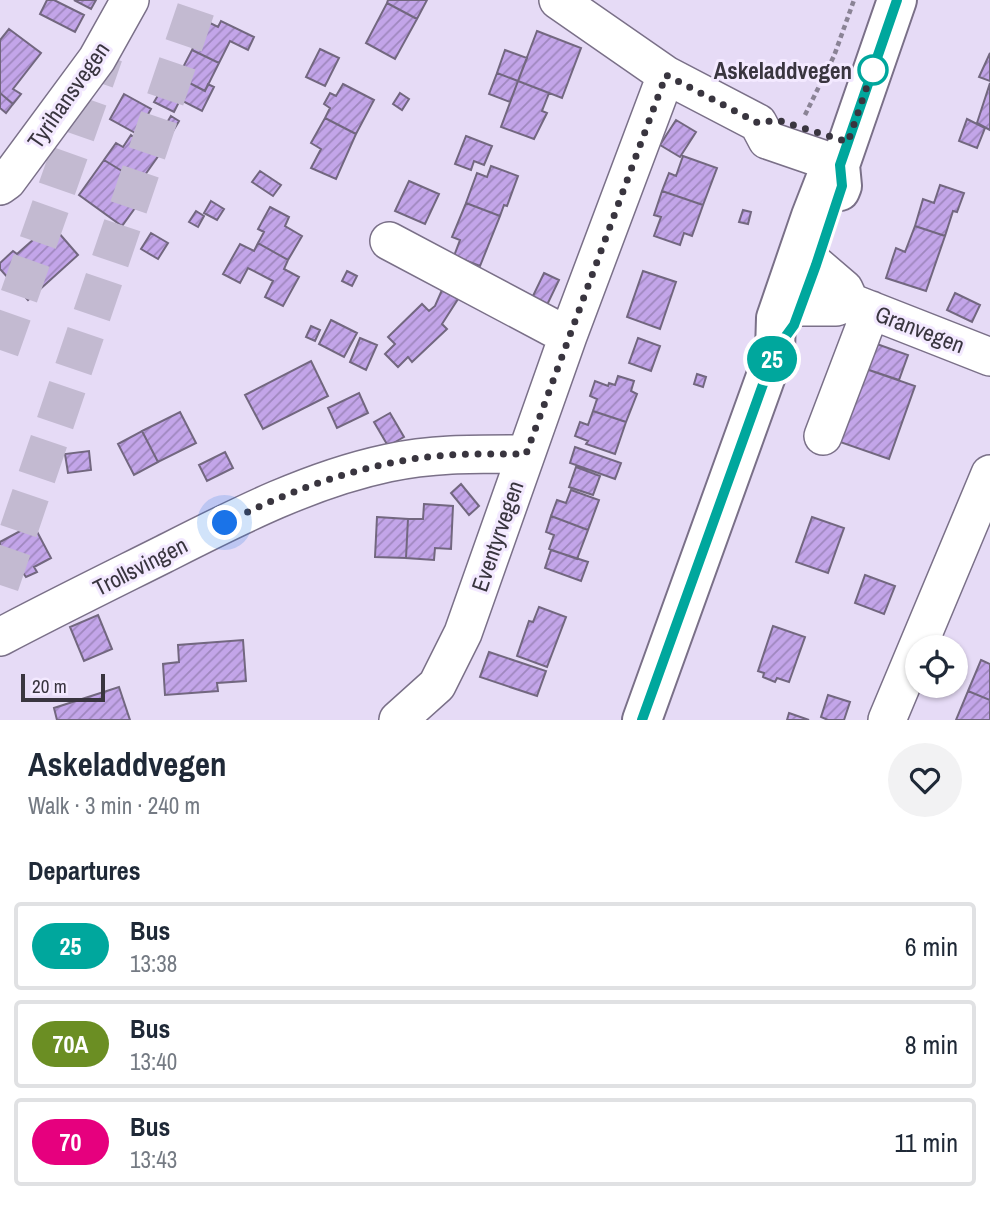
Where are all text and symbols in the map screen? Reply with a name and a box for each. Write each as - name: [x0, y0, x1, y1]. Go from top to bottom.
- street label: Tyrihansvegen: [20, 35, 116, 155]
- place label: Askeladdvegen: [714, 55, 852, 86]
- marker: Askeladdvegen: [858, 55, 888, 85]
- street label: Granvegen: [871, 298, 969, 360]
- line badge: 25: [740, 336, 804, 382]
- text: 25: [761, 343, 783, 375]
- street label: Eventyrvegen: [464, 476, 530, 596]
- your location: [207, 505, 242, 540]
- street label: Trollsvingen: [88, 529, 192, 603]
- map controls: [905, 635, 968, 698]
- button: locate: [905, 635, 968, 698]
- scale bar: [21, 671, 105, 703]
- text: 20 m: [32, 673, 67, 699]
- text: Askeladdvegen: [28, 742, 227, 786]
- button: heart: [888, 743, 962, 817]
- text: Walk · 3 min · 240 m: [28, 790, 200, 821]
- text: Departures: [28, 853, 141, 888]
- text: Bus: [130, 913, 170, 948]
- text: 6 min: [905, 929, 958, 964]
- text: 25: [60, 930, 81, 962]
- text: 13:38: [130, 948, 177, 979]
- text: Bus: [130, 1011, 170, 1046]
- text: 8 min: [905, 1027, 958, 1062]
- text: 70A: [52, 1028, 89, 1060]
- text: 13:40: [130, 1046, 177, 1077]
- text: Bus: [130, 1109, 170, 1144]
- text: 11 min: [894, 1125, 958, 1160]
- text: 70: [60, 1126, 81, 1158]
- text: 13:43: [130, 1144, 177, 1175]

